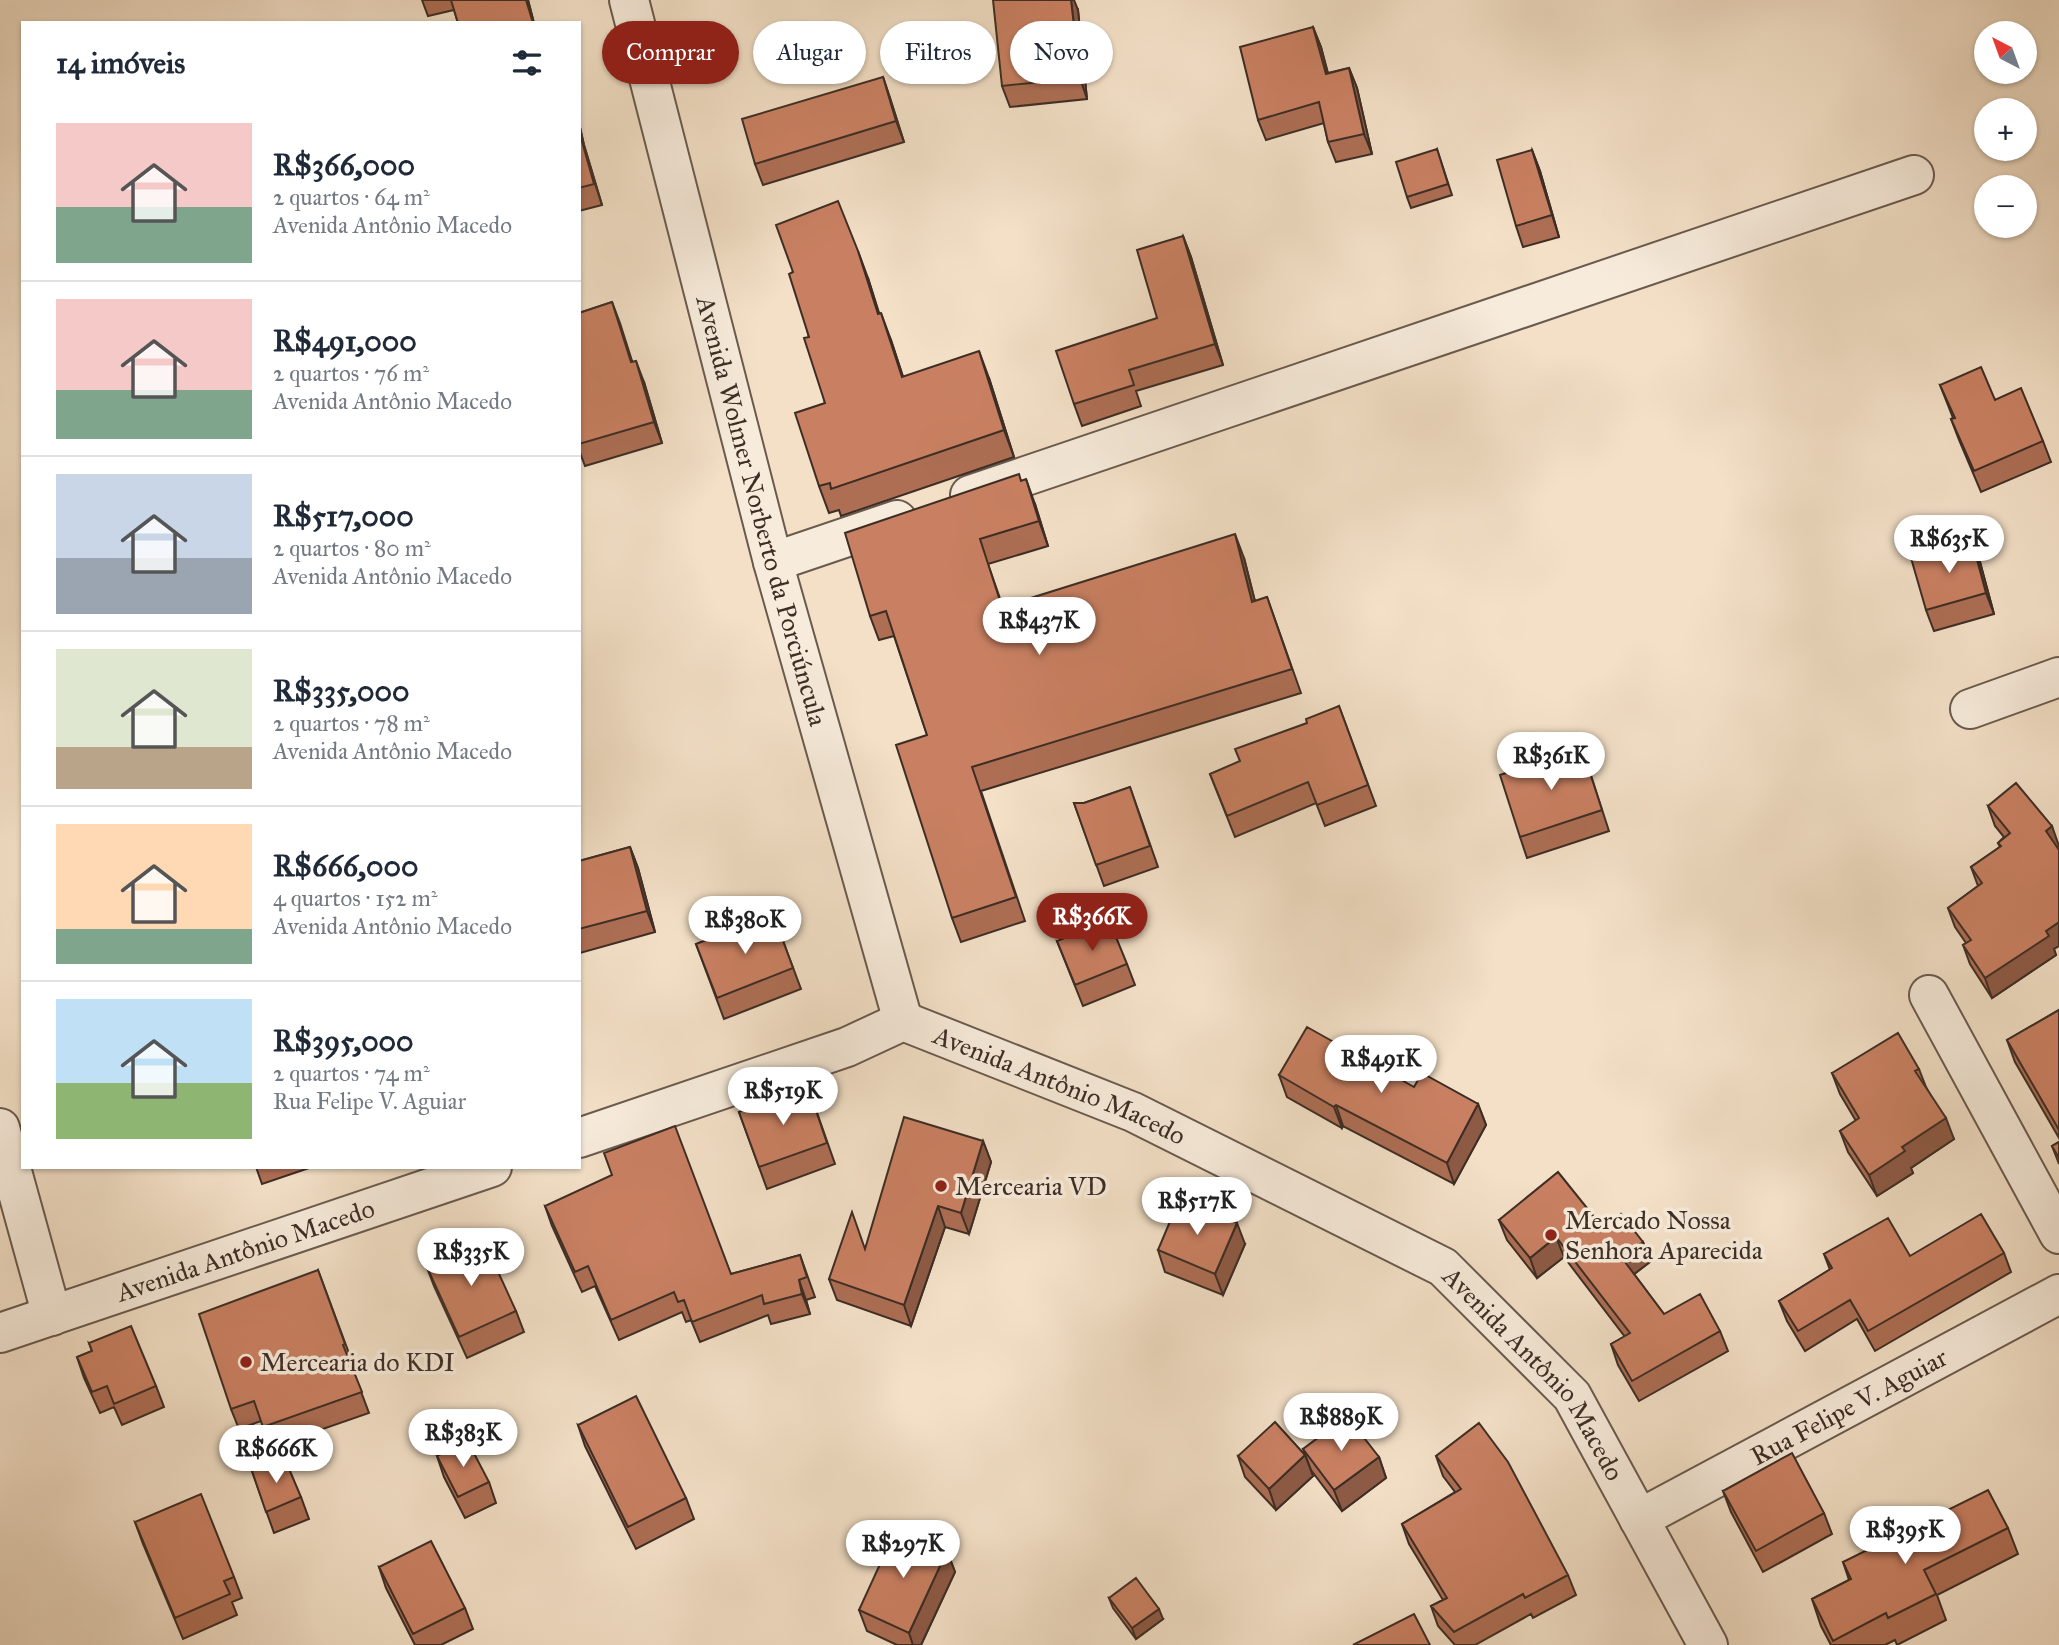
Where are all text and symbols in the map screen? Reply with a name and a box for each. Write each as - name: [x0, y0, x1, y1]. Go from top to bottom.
- chip: Comprar: [602, 21, 739, 84]
- chip: Alugar: [753, 21, 866, 84]
- chip: Filtros: [880, 21, 996, 84]
- chip: Novo: [1010, 21, 1113, 84]
- north arrow: [1974, 21, 2037, 84]
- map controls: [1974, 21, 2037, 238]
- icon: filters: [508, 44, 546, 82]
- text: 14 imóveis: [56, 45, 185, 81]
- button: +: [1974, 98, 2037, 161]
- text: R$366,000: [273, 147, 415, 183]
- icon: home: [112, 151, 196, 235]
- button: −: [1974, 175, 2037, 238]
- text: 2 quartos · 64 m²: [273, 183, 430, 211]
- text: Avenida Antônio Macedo: [273, 211, 512, 239]
- street label: Avenida Wolmer Norberto da Porciúncula: [689, 292, 835, 730]
- text: R$491,000: [273, 323, 417, 359]
- icon: home: [112, 327, 196, 411]
- text: 2 quartos · 76 m²: [273, 359, 429, 387]
- text: Avenida Antônio Macedo: [273, 387, 512, 415]
- text: R$517,000: [273, 498, 414, 534]
- icon: home: [112, 502, 196, 586]
- pin: R$635K: [1892, 516, 2006, 575]
- text: R$635K: [1910, 524, 1988, 552]
- text: 2 quartos · 80 m²: [273, 534, 431, 562]
- text: Avenida Antônio Macedo: [273, 562, 512, 590]
- pin: R$437K: [982, 598, 1096, 657]
- text: R$437K: [999, 606, 1079, 634]
- text: R$335,000: [273, 673, 409, 709]
- icon: home: [112, 677, 196, 761]
- text: 2 quartos · 78 m²: [273, 709, 430, 737]
- pin: R$361K: [1494, 732, 1608, 792]
- text: Avenida Antônio Macedo: [273, 737, 512, 765]
- text: R$361K: [1513, 741, 1589, 769]
- text: R$666,000: [273, 848, 418, 884]
- icon: home: [112, 852, 196, 936]
- text: 4 quartos · 152 m²: [273, 884, 438, 912]
- pin: R$366K: [1035, 894, 1149, 953]
- pin: R$380K: [688, 897, 802, 956]
- text: R$366K: [1052, 902, 1132, 930]
- text: R$380K: [704, 905, 786, 933]
- text: Avenida Antônio Macedo: [273, 912, 512, 940]
- street label: Avenida Antônio Macedo: [928, 1018, 1191, 1152]
- text: R$395,000: [273, 1023, 414, 1059]
- icon: home: [112, 1027, 196, 1111]
- pin: R$491K: [1324, 1036, 1438, 1095]
- text: R$491K: [1341, 1044, 1421, 1072]
- text: 2 quartos · 74 m²: [273, 1059, 430, 1087]
- pin: R$519K: [726, 1068, 840, 1127]
- text: R$519K: [744, 1076, 822, 1104]
- text: Rua Felipe V. Aguiar: [273, 1087, 466, 1115]
- place label: Mercearia VD: [955, 1170, 1107, 1202]
- marker: Mercearia VD: [933, 1178, 949, 1194]
- pin: R$517K: [1140, 1178, 1254, 1237]
- text: R$517K: [1158, 1186, 1236, 1214]
- street label: Avenida Antônio Macedo: [111, 1192, 379, 1309]
- place label: Mercado Nossa Senhora Aparecida: [1565, 1204, 1763, 1266]
- marker: Mercado Nossa Senhora Aparecida: [1543, 1227, 1559, 1243]
- pin: R$335K: [414, 1228, 528, 1288]
- text: R$335K: [433, 1237, 509, 1265]
- street label: Avenida Antônio Macedo: [1435, 1259, 1631, 1486]
- street label: Rua Felipe V. Aguiar: [1745, 1341, 1953, 1472]
- place label: Mercearia do KDI: [260, 1346, 455, 1378]
- marker: Mercearia do KDI: [238, 1354, 254, 1370]
- pin: R$889K: [1284, 1394, 1398, 1453]
- text: R$889K: [1299, 1402, 1383, 1430]
- pin: R$383K: [406, 1410, 520, 1469]
- text: R$383K: [425, 1418, 501, 1446]
- pin: R$666K: [219, 1426, 333, 1485]
- text: R$666K: [235, 1434, 317, 1462]
- pin: R$395K: [1848, 1506, 1962, 1566]
- text: R$395K: [1866, 1515, 1944, 1543]
- pin: R$297K: [846, 1520, 960, 1580]
- text: R$297K: [862, 1529, 944, 1557]

